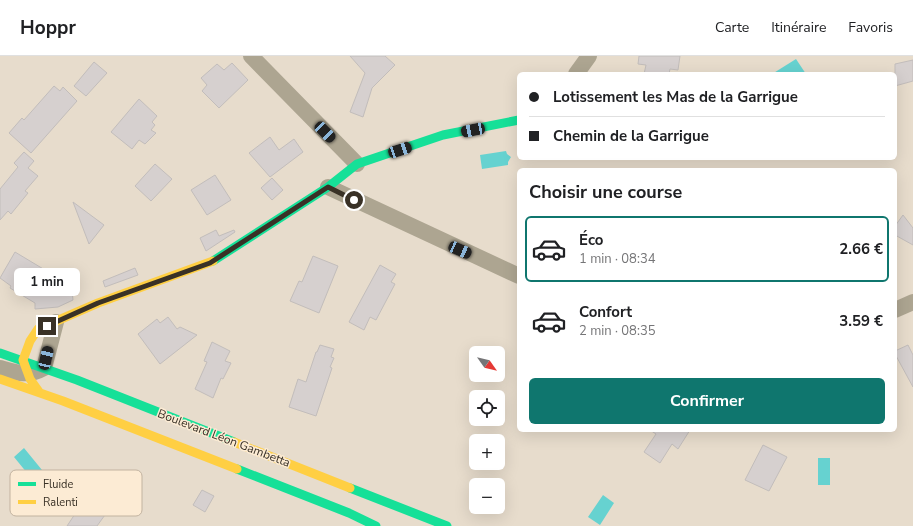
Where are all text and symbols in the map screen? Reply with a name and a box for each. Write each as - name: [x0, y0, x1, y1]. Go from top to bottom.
- text: Hoppr: [20, 15, 76, 41]
- text: Carte: [715, 18, 749, 37]
- text: Itinéraire: [771, 18, 826, 37]
- text: Favoris: [848, 18, 893, 37]
- text: Lotissement les Mas de la Garrigue: [553, 87, 798, 107]
- car: [312, 119, 338, 145]
- car: [460, 122, 486, 138]
- text: Chemin de la Garrigue: [553, 126, 709, 146]
- car: [387, 141, 413, 159]
- text: Choisir une course: [529, 180, 682, 204]
- route start: [345, 191, 363, 209]
- text: Éco: [579, 230, 603, 250]
- icon: car: [531, 231, 567, 267]
- text: 2.66 €: [839, 239, 883, 259]
- car: [447, 240, 473, 260]
- text: 1 min · 08:34: [579, 250, 655, 268]
- callout: 1 min: [14, 268, 80, 296]
- text: 1 min: [30, 273, 64, 291]
- text: Confort: [579, 302, 632, 322]
- icon: car: [531, 303, 567, 339]
- text: 3.59 €: [839, 311, 883, 331]
- route end: [38, 317, 56, 335]
- text: 2 min · 08:35: [579, 322, 655, 340]
- car: [37, 345, 55, 371]
- north arrow: [469, 346, 505, 382]
- map controls: [469, 346, 505, 514]
- button: Confirmer: [529, 378, 885, 424]
- button: locate: [469, 390, 505, 426]
- street label: Boulevard Léon Gambetta: [155, 405, 293, 471]
- button: +: [469, 434, 505, 470]
- legend: [10, 470, 142, 516]
- text: Fluide: [43, 477, 73, 492]
- button: −: [469, 478, 505, 514]
- text: Ralenti: [43, 495, 78, 510]

